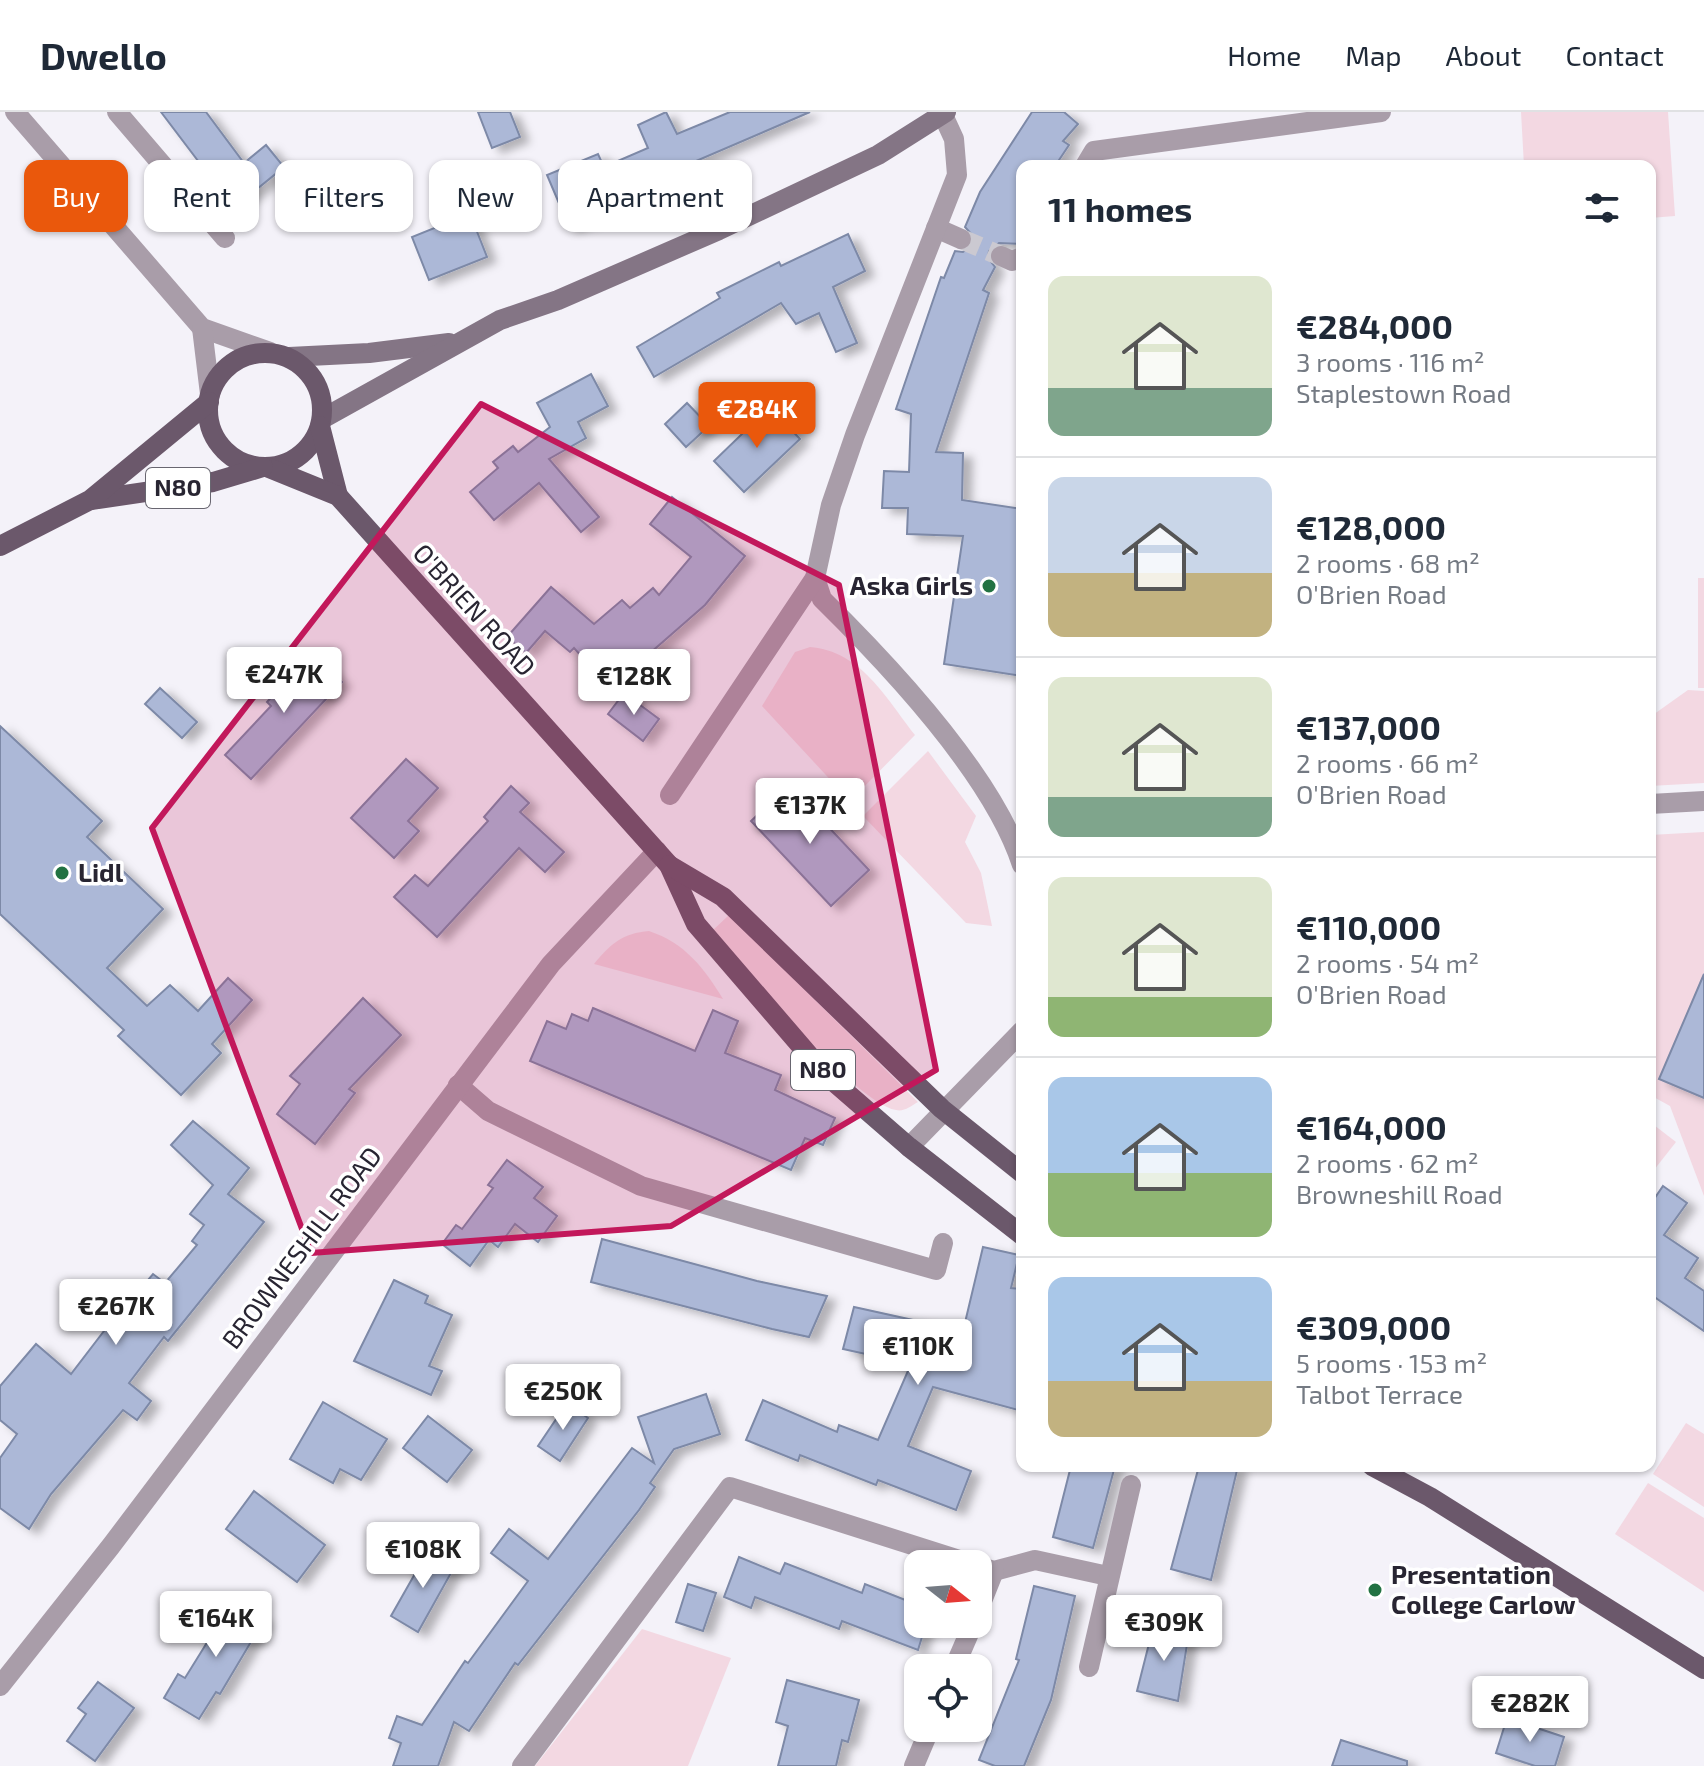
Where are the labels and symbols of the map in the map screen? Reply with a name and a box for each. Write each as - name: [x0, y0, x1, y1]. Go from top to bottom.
- pin: €284K: [701, 382, 813, 450]
- road number: N80: [146, 468, 210, 508]
- street label: O'BRIEN ROAD: [408, 536, 543, 682]
- place label: Aska Girls: [850, 569, 973, 600]
- marker: Aska Girls: [980, 577, 998, 595]
- pin: €247K: [228, 647, 340, 715]
- pin: €128K: [578, 649, 690, 717]
- pin: €137K: [754, 778, 866, 846]
- place label: Lidl: [78, 856, 124, 887]
- marker: Lidl: [53, 864, 71, 882]
- road number: N80: [791, 1050, 855, 1090]
- street label: BROWNESHILL ROAD: [215, 1140, 387, 1354]
- pin: €267K: [60, 1279, 172, 1347]
- pin: €110K: [862, 1319, 974, 1387]
- pin: €250K: [507, 1364, 619, 1432]
- pin: €108K: [367, 1522, 479, 1590]
- north arrow: [904, 1550, 992, 1638]
- place label: Presentation College Carlow: [1391, 1558, 1576, 1619]
- marker: Presentation College Carlow: [1366, 1581, 1384, 1599]
- pin: €164K: [160, 1591, 272, 1659]
- pin: €309K: [1108, 1595, 1220, 1663]
- pin: €282K: [1474, 1676, 1586, 1744]

